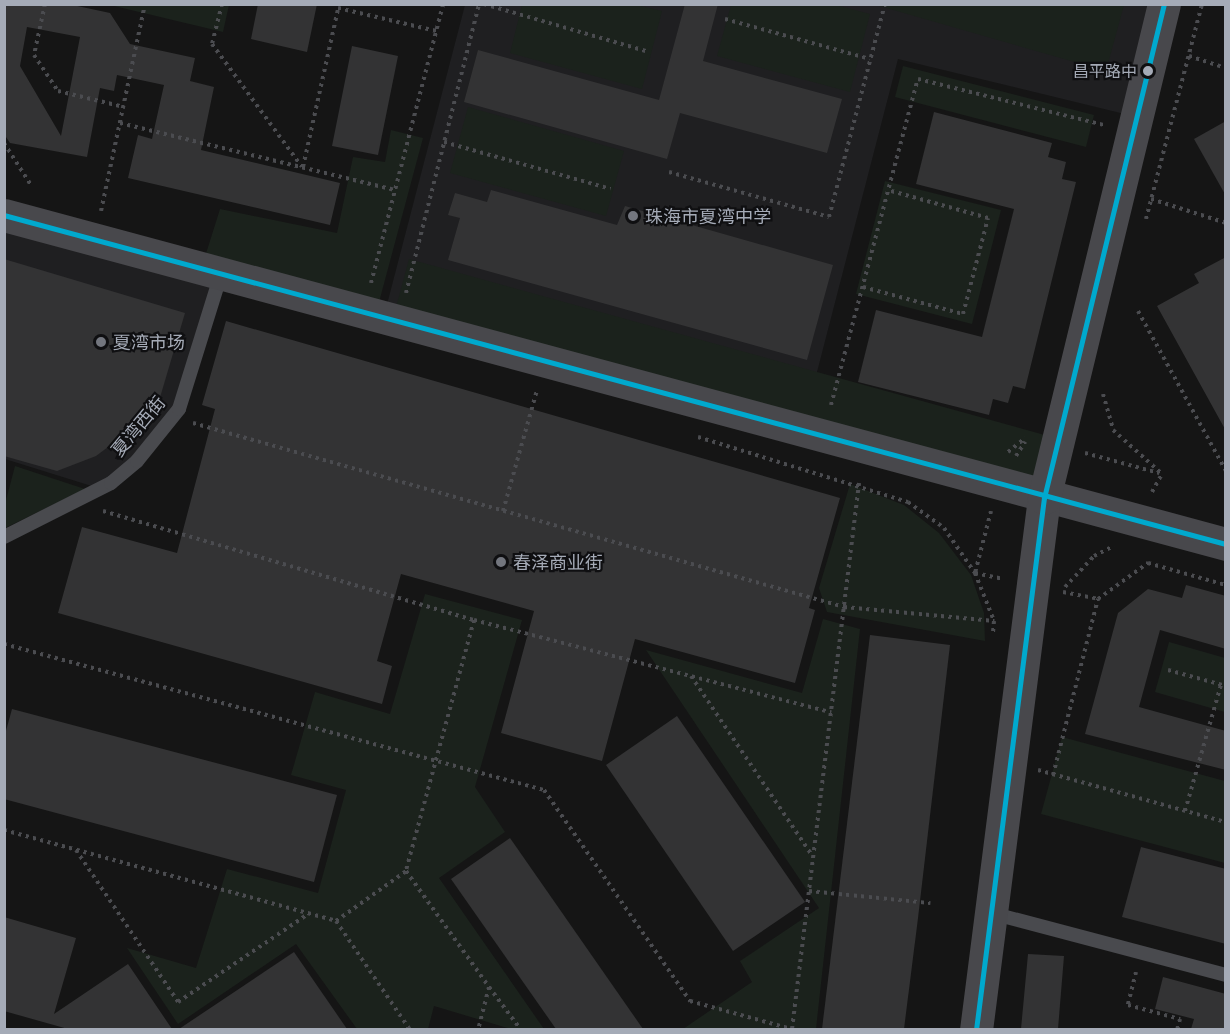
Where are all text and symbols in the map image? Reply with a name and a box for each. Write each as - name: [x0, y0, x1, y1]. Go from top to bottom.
- place label: 昌平路中: [1073, 61, 1137, 81]
- marker: 昌平路中: [1142, 65, 1154, 77]
- place label: 珠海市夏湾中学: [645, 205, 771, 227]
- marker: 珠海市夏湾中学: [626, 209, 640, 223]
- place label: 夏湾市场: [113, 331, 185, 353]
- marker: 夏湾市场: [94, 335, 108, 349]
- street label: 夏湾西街: [107, 391, 169, 461]
- place label: 春泽商业街: [513, 551, 603, 573]
- marker: 春泽商业街: [494, 555, 508, 569]

